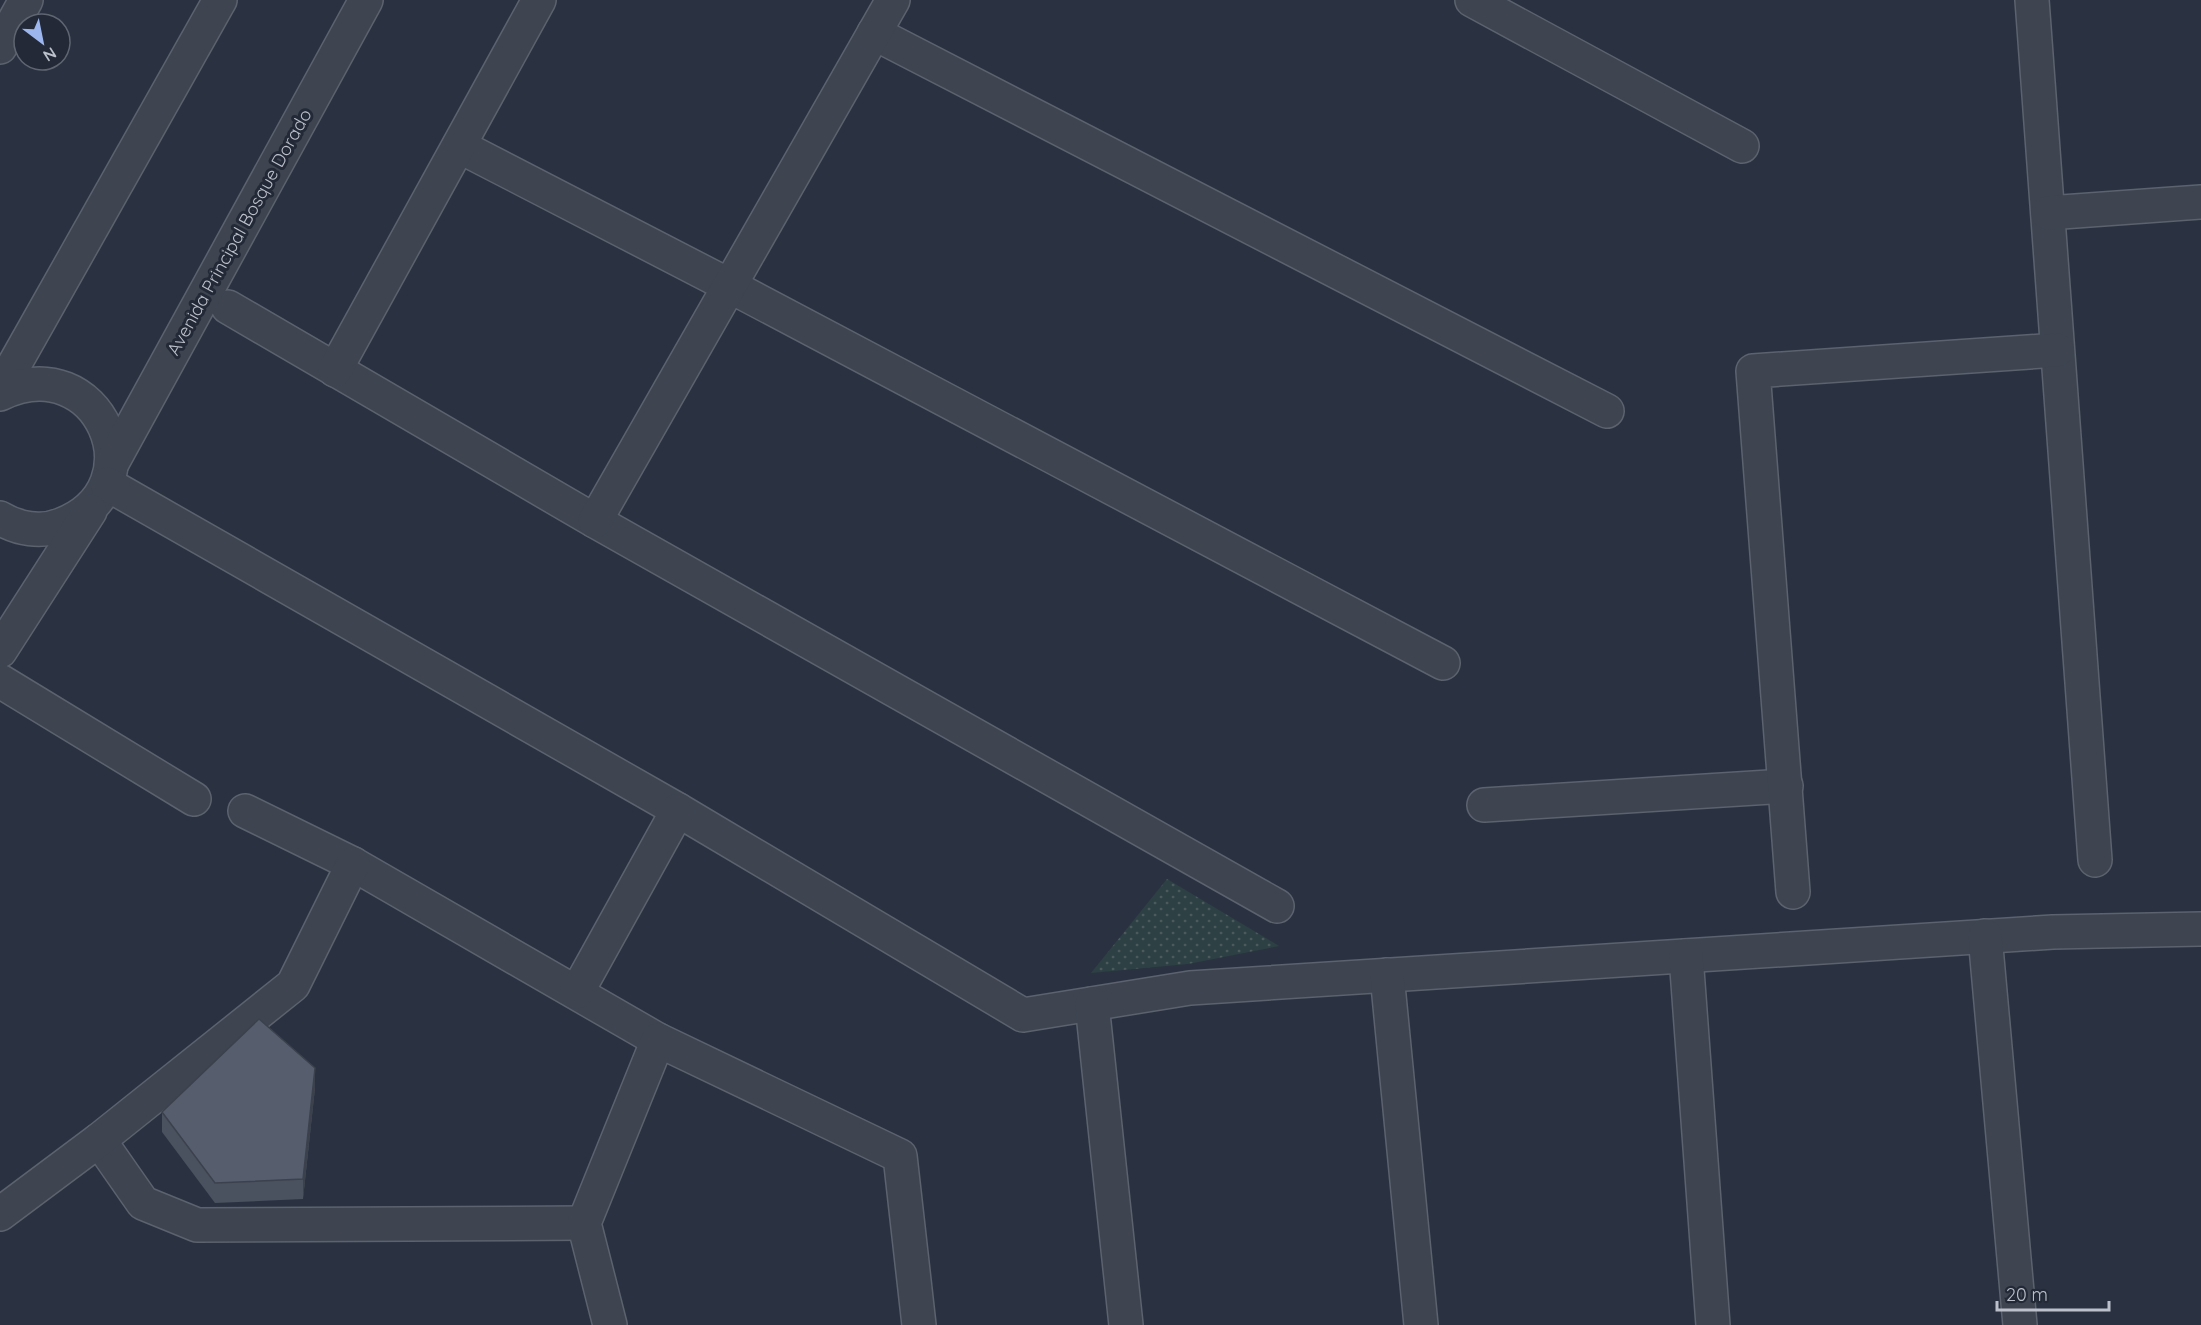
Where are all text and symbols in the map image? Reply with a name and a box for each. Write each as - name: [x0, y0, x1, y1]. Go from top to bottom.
- north arrow: [12, 12, 72, 72]
- text: N: [40, 43, 60, 66]
- street label: Avenida Principal Bosque Dorado: [161, 105, 317, 359]
- scale bar: [1997, 1274, 2110, 1312]
- text: 20 m: [2006, 1283, 2048, 1306]

